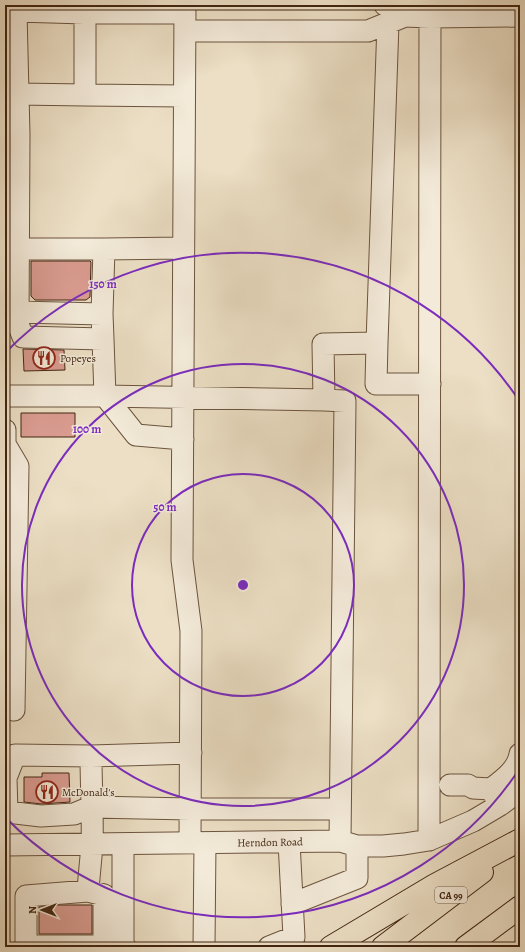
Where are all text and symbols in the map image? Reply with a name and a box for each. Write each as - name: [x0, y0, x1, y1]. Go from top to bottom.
- text: 150 m: [89, 276, 117, 292]
- restaurant icon: Popeyes: [31, 345, 57, 371]
- place label: Popeyes: [60, 351, 96, 366]
- text: 100 m: [73, 421, 101, 437]
- text: 50 m: [153, 499, 177, 515]
- centre of rings: [236, 578, 250, 592]
- restaurant icon: McDonald's: [34, 779, 60, 805]
- place label: McDonald's: [62, 785, 115, 800]
- street label: Herndon Road: [237, 834, 303, 851]
- road number: CA 99: [435, 887, 467, 903]
- north arrow: [22, 890, 62, 930]
- text: N: [25, 906, 40, 914]

